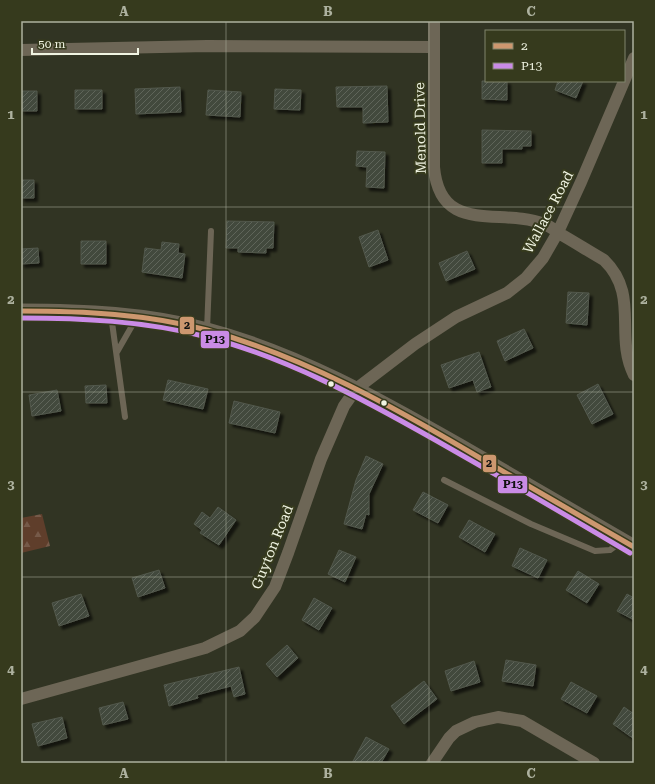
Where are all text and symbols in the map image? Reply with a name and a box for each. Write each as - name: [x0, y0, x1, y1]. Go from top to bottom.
- text: A: [119, 4, 129, 19]
- text: B: [323, 4, 333, 19]
- text: C: [526, 4, 536, 19]
- scale bar: [32, 30, 138, 56]
- legend: [485, 30, 625, 82]
- text: 50 m: [38, 37, 65, 51]
- text: 2: [521, 39, 528, 53]
- text: P13: [521, 59, 542, 73]
- street label: Menold Drive: [411, 82, 429, 174]
- text: 1: [7, 107, 15, 122]
- text: 1: [640, 107, 648, 122]
- street label: Wallace Road: [520, 168, 576, 256]
- text: 2: [7, 292, 15, 307]
- text: 2: [640, 292, 648, 307]
- line badge: 2: [179, 316, 195, 335]
- text: 2: [184, 319, 190, 332]
- line badge: P13: [200, 330, 230, 349]
- text: P13: [205, 333, 225, 346]
- unlabelled marker: [326, 379, 336, 389]
- unlabelled marker: [379, 398, 389, 408]
- line badge: 2: [482, 454, 497, 473]
- text: 2: [486, 457, 492, 470]
- line badge: P13: [497, 475, 528, 494]
- text: 3: [7, 477, 15, 492]
- text: 3: [640, 477, 648, 492]
- text: P13: [503, 478, 523, 491]
- street label: Guyton Road: [248, 503, 296, 591]
- text: 4: [7, 662, 15, 677]
- text: 4: [640, 662, 648, 677]
- text: A: [119, 766, 129, 781]
- text: B: [323, 766, 333, 781]
- text: C: [526, 766, 536, 781]

